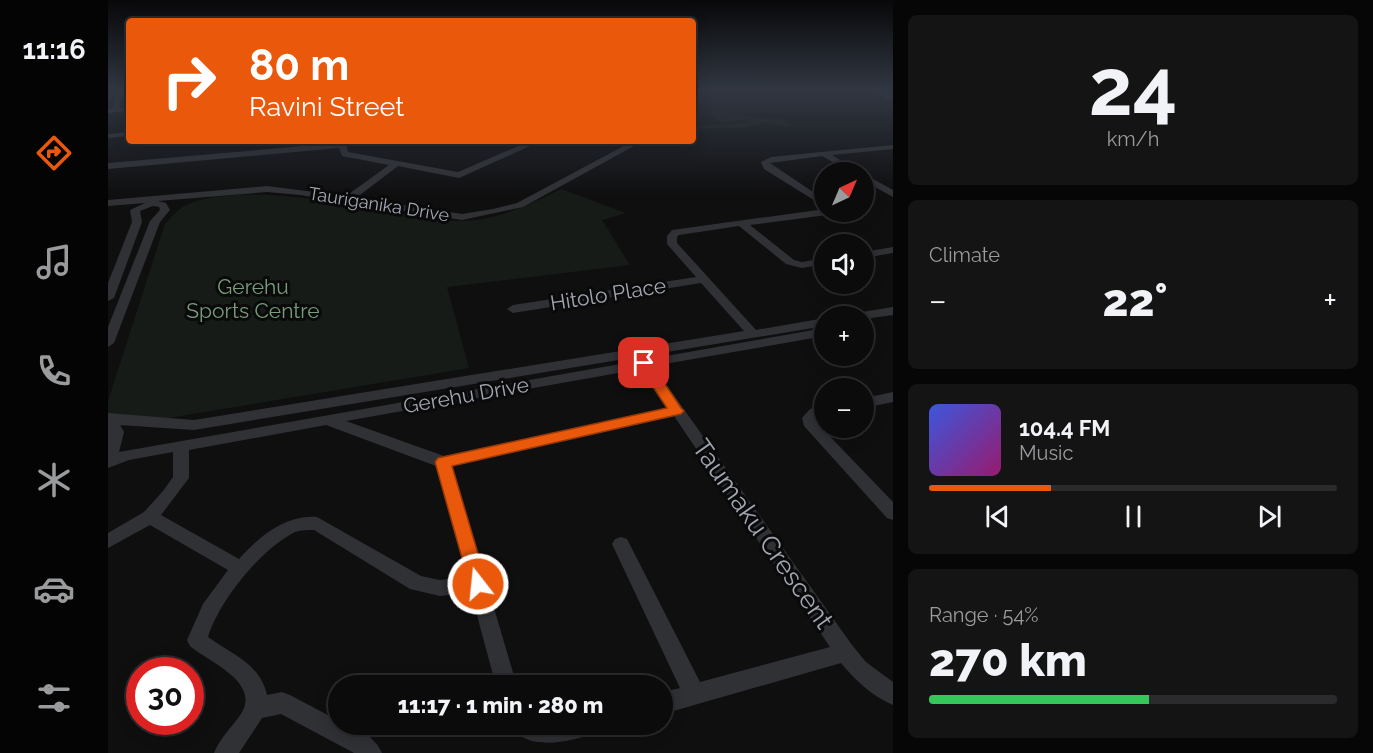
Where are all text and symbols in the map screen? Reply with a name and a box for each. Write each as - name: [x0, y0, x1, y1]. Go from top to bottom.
- text: 11:16: [22, 34, 86, 65]
- text: 80 m: [249, 41, 349, 90]
- icon: right: [150, 42, 228, 120]
- text: 24: [1089, 42, 1177, 133]
- text: Ravini Street: [249, 91, 404, 122]
- text: km/h: [1107, 127, 1159, 151]
- icon: directions: [33, 132, 75, 174]
- north arrow: [814, 162, 874, 222]
- map controls: [814, 162, 874, 438]
- street label: Tauriganika Drive: [307, 183, 451, 226]
- button: sound: [814, 234, 874, 294]
- icon: music: [33, 241, 75, 283]
- text: Climate: [929, 243, 1000, 267]
- street label: Hitolo Place: [548, 273, 668, 315]
- park label: Gerehu Sports Centre: [186, 274, 320, 323]
- text: 22°: [1102, 274, 1168, 327]
- text: −: [929, 281, 947, 320]
- text: +: [1323, 281, 1337, 320]
- button: +: [814, 306, 874, 366]
- pin: [618, 337, 669, 388]
- icon: arrive: [627, 346, 660, 379]
- icon: phone: [33, 350, 75, 392]
- street label: Gerehu Drive: [401, 372, 531, 418]
- button: −: [814, 378, 874, 438]
- text: 104.4 FM: [1019, 415, 1110, 441]
- street label: Taumaku Crescent: [686, 434, 840, 635]
- text: Music: [1019, 441, 1073, 465]
- icon: climate: [33, 459, 75, 501]
- icon: previous: [981, 500, 1014, 533]
- icon: pause: [1117, 500, 1150, 533]
- icon: next: [1253, 500, 1286, 533]
- position arrow: [446, 552, 510, 616]
- icon: car: [33, 568, 75, 610]
- text: Range · 54%: [929, 603, 1039, 627]
- text: 270 km: [929, 634, 1087, 687]
- speed limit sign: 30: [126, 657, 204, 735]
- icon: filters: [33, 677, 75, 719]
- text: 11:17 · 1 min · 280 m: [398, 692, 603, 718]

